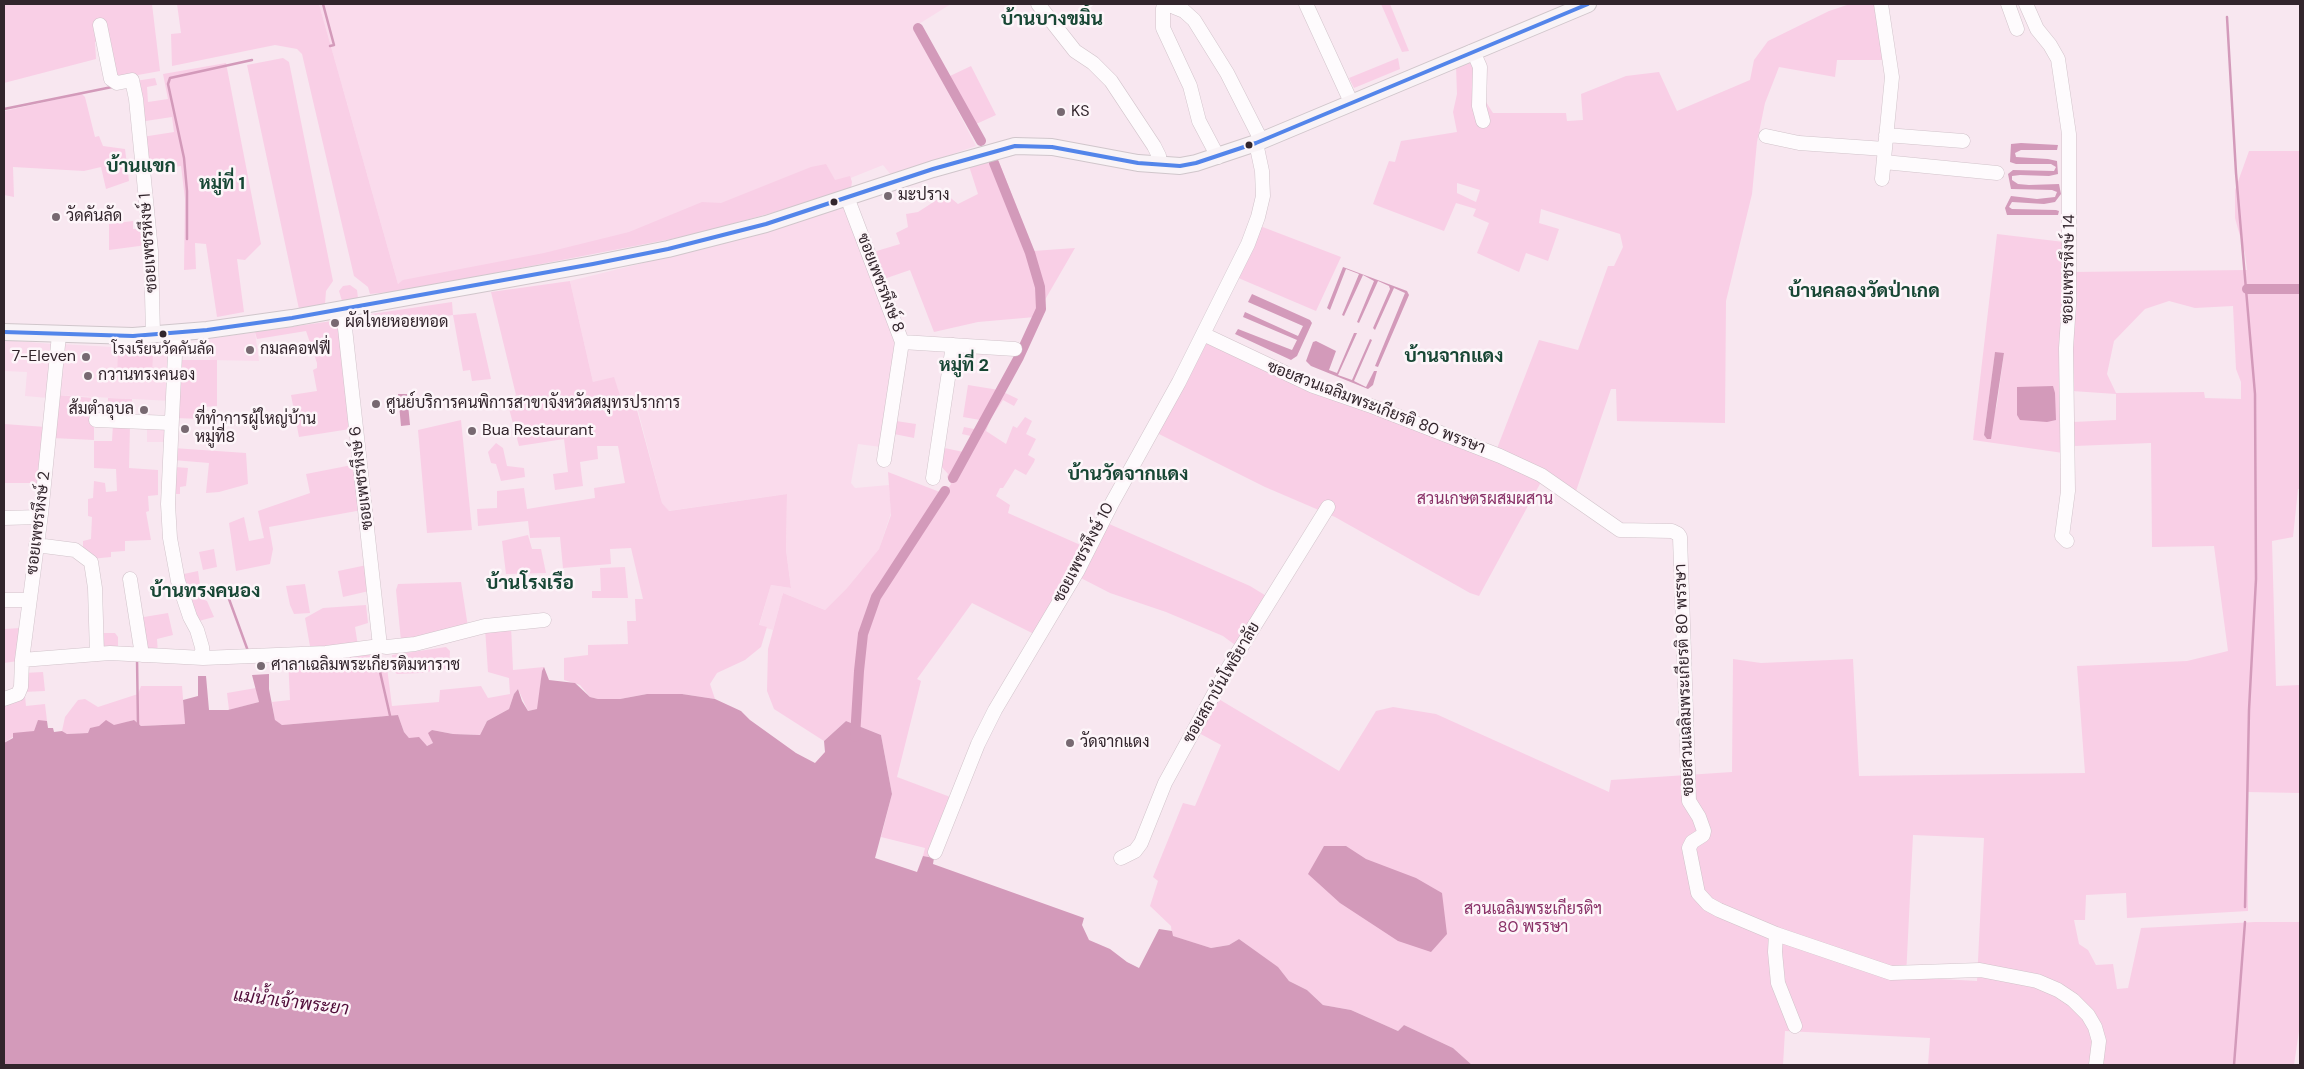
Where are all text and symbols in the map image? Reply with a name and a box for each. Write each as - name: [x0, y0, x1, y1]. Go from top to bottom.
- district label: บ้านบางขมิ้น: [1001, 9, 1103, 31]
- place label: KS: [1071, 102, 1090, 122]
- marker: KS: [1055, 106, 1067, 118]
- unlabelled marker: [1244, 140, 1254, 150]
- district label: บ้านแขก: [106, 156, 176, 178]
- district label: หมู่ที่ 1: [199, 173, 245, 195]
- place label: มะปราง: [898, 186, 950, 206]
- marker: มะปราง: [882, 190, 894, 202]
- street label: ซอยเพชรหึงษ์ 1: [136, 193, 162, 293]
- unlabelled marker: [829, 197, 839, 207]
- place label: วัดคันลัด: [66, 207, 122, 227]
- marker: วัดคันลัด: [50, 211, 62, 223]
- street label: ซอยเพชรหึงษ์ 14: [2058, 214, 2080, 324]
- street label: ซอยเพชรหึงษ์ 8: [852, 231, 908, 335]
- district label: บ้านคลองวัดป่าเกด: [1788, 281, 1940, 303]
- place label: ผัดไทยหอยทอด: [345, 313, 448, 333]
- marker: ผัดไทยหอยทอด: [329, 317, 341, 329]
- marker: โรงเรียนวัดคันลัด: [158, 329, 168, 339]
- place label: กมลคอฟฟี่: [260, 340, 330, 360]
- place label: โรงเรียนวัดคันลัด: [112, 341, 214, 359]
- marker: กมลคอฟฟี่: [244, 344, 256, 356]
- district label: บ้านจากแดง: [1405, 346, 1503, 368]
- place label: 7-Eleven: [12, 347, 76, 367]
- marker: 7-Eleven: [80, 351, 92, 363]
- district label: หมู่ที่ 2: [939, 355, 989, 377]
- street label: ซอยสวนเฉลิมพระเกียรติ 80 พรรษา: [1264, 357, 1488, 459]
- place label: กวานทรงคนอง: [98, 366, 195, 386]
- marker: กวานทรงคนอง: [82, 370, 94, 382]
- place label: ศูนย์บริการคนพิการสาขาจังหวัดสมุทรปราการ: [386, 394, 680, 414]
- marker: ศูนย์บริการคนพิการสาขาจังหวัดสมุทรปราการ: [370, 398, 382, 410]
- place label: ส้มตำอุบล: [68, 400, 134, 420]
- marker: ส้มตำอุบล: [138, 404, 150, 416]
- place label: ที่ทำการผู้ใหญ่บ้าน หมู่ที่8: [195, 410, 316, 448]
- place label: Bua Restaurant: [482, 421, 594, 441]
- marker: ที่ทำการผู้ใหญ่บ้าน หมู่ที่8: [179, 423, 191, 435]
- street label: ซอยเพชรหึงษ์ 6: [346, 425, 378, 531]
- marker: Bua Restaurant: [466, 425, 478, 437]
- district label: บ้านวัดจากแดง: [1068, 464, 1188, 486]
- street label: ซอยเพชรหึงษ์ 2: [23, 470, 55, 576]
- park label: สวนเกษตรผสมผสาน: [1417, 490, 1553, 510]
- street label: ซอยเพชรหึงษ์ 10: [1050, 500, 1118, 606]
- street label: ซอยสวนเฉลิมพระเกียรติ 80 พรรษา: [1671, 563, 1699, 797]
- district label: บ้านโรงเรือ: [486, 573, 574, 595]
- district label: บ้านทรงคนอง: [150, 581, 260, 603]
- street label: ซอยสถาบันโพธิยาลัย: [1179, 619, 1265, 747]
- place label: ศาลาเฉลิมพระเกียรติมหาราช: [271, 656, 460, 676]
- marker: ศาลาเฉลิมพระเกียรติมหาราช: [255, 660, 267, 672]
- place label: วัดจากแดง: [1080, 733, 1150, 753]
- marker: วัดจากแดง: [1064, 737, 1076, 749]
- park label: สวนเฉลิมพระเกียรติฯ 80 พรรษา: [1464, 900, 1602, 938]
- water label: แม่น้ำเจ้าพระยา: [232, 985, 350, 1021]

